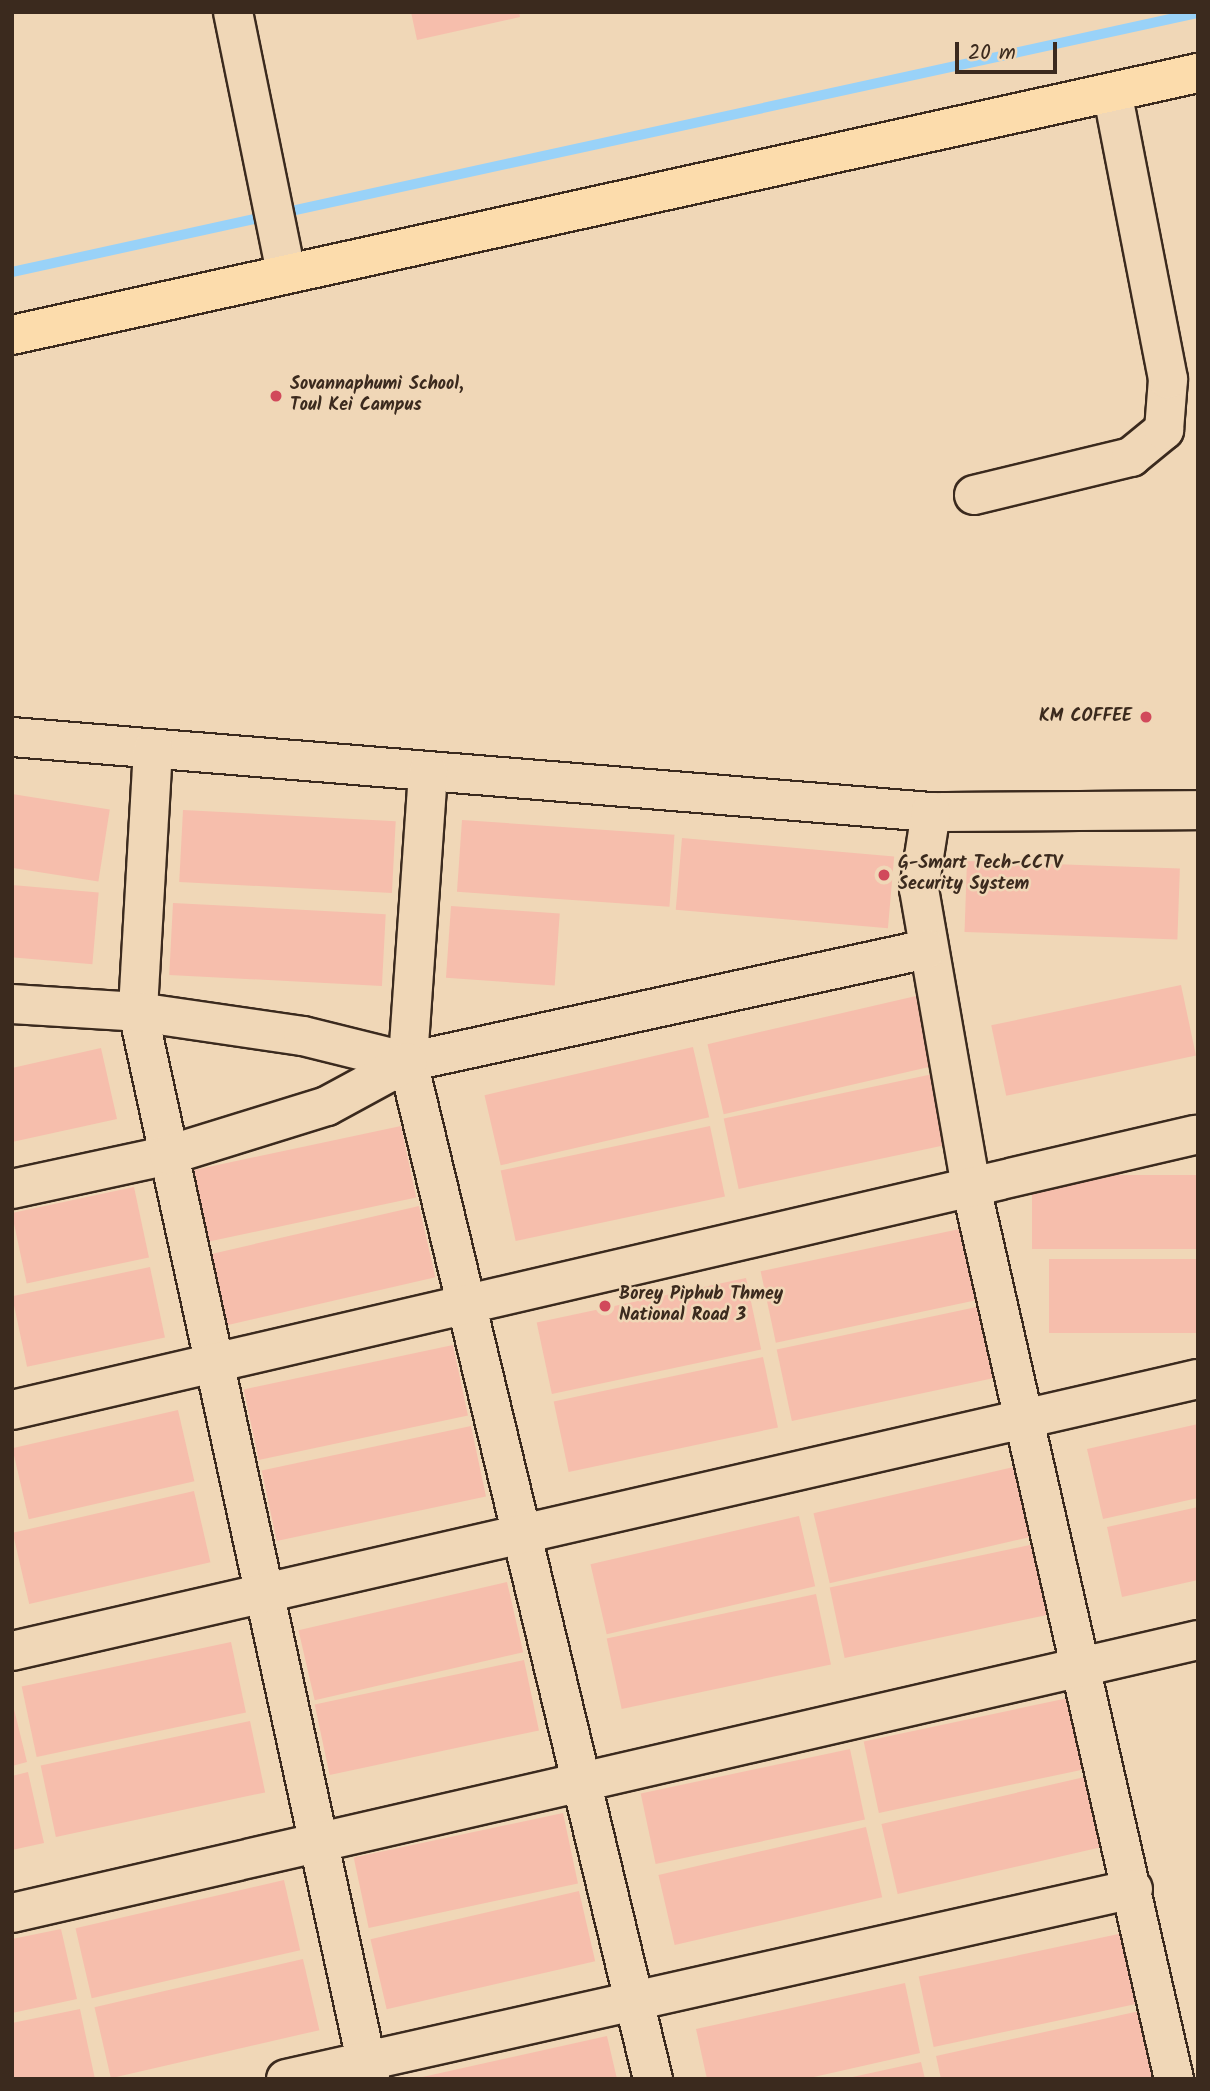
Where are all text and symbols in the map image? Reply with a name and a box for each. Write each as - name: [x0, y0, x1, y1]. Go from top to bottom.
- scale bar: [958, 28, 1060, 72]
- text: 20 m: [968, 37, 1016, 70]
- place label: Sovannaphumi School, Toul Kei Campus: [290, 375, 464, 418]
- marker: Sovannaphumi School, Toul Kei Campus: [268, 388, 284, 404]
- place label: KM COFFEE: [1039, 706, 1132, 728]
- marker: KM COFFEE: [1138, 709, 1154, 725]
- place label: G-Smart Tech-CCTV Security System: [898, 854, 1062, 896]
- marker: G-Smart Tech-CCTV Security System: [876, 867, 892, 883]
- place label: Borey Piphub Thmey National Road 3: [619, 1285, 783, 1328]
- marker: Borey Piphub Thmey National Road 3: [597, 1298, 613, 1314]

